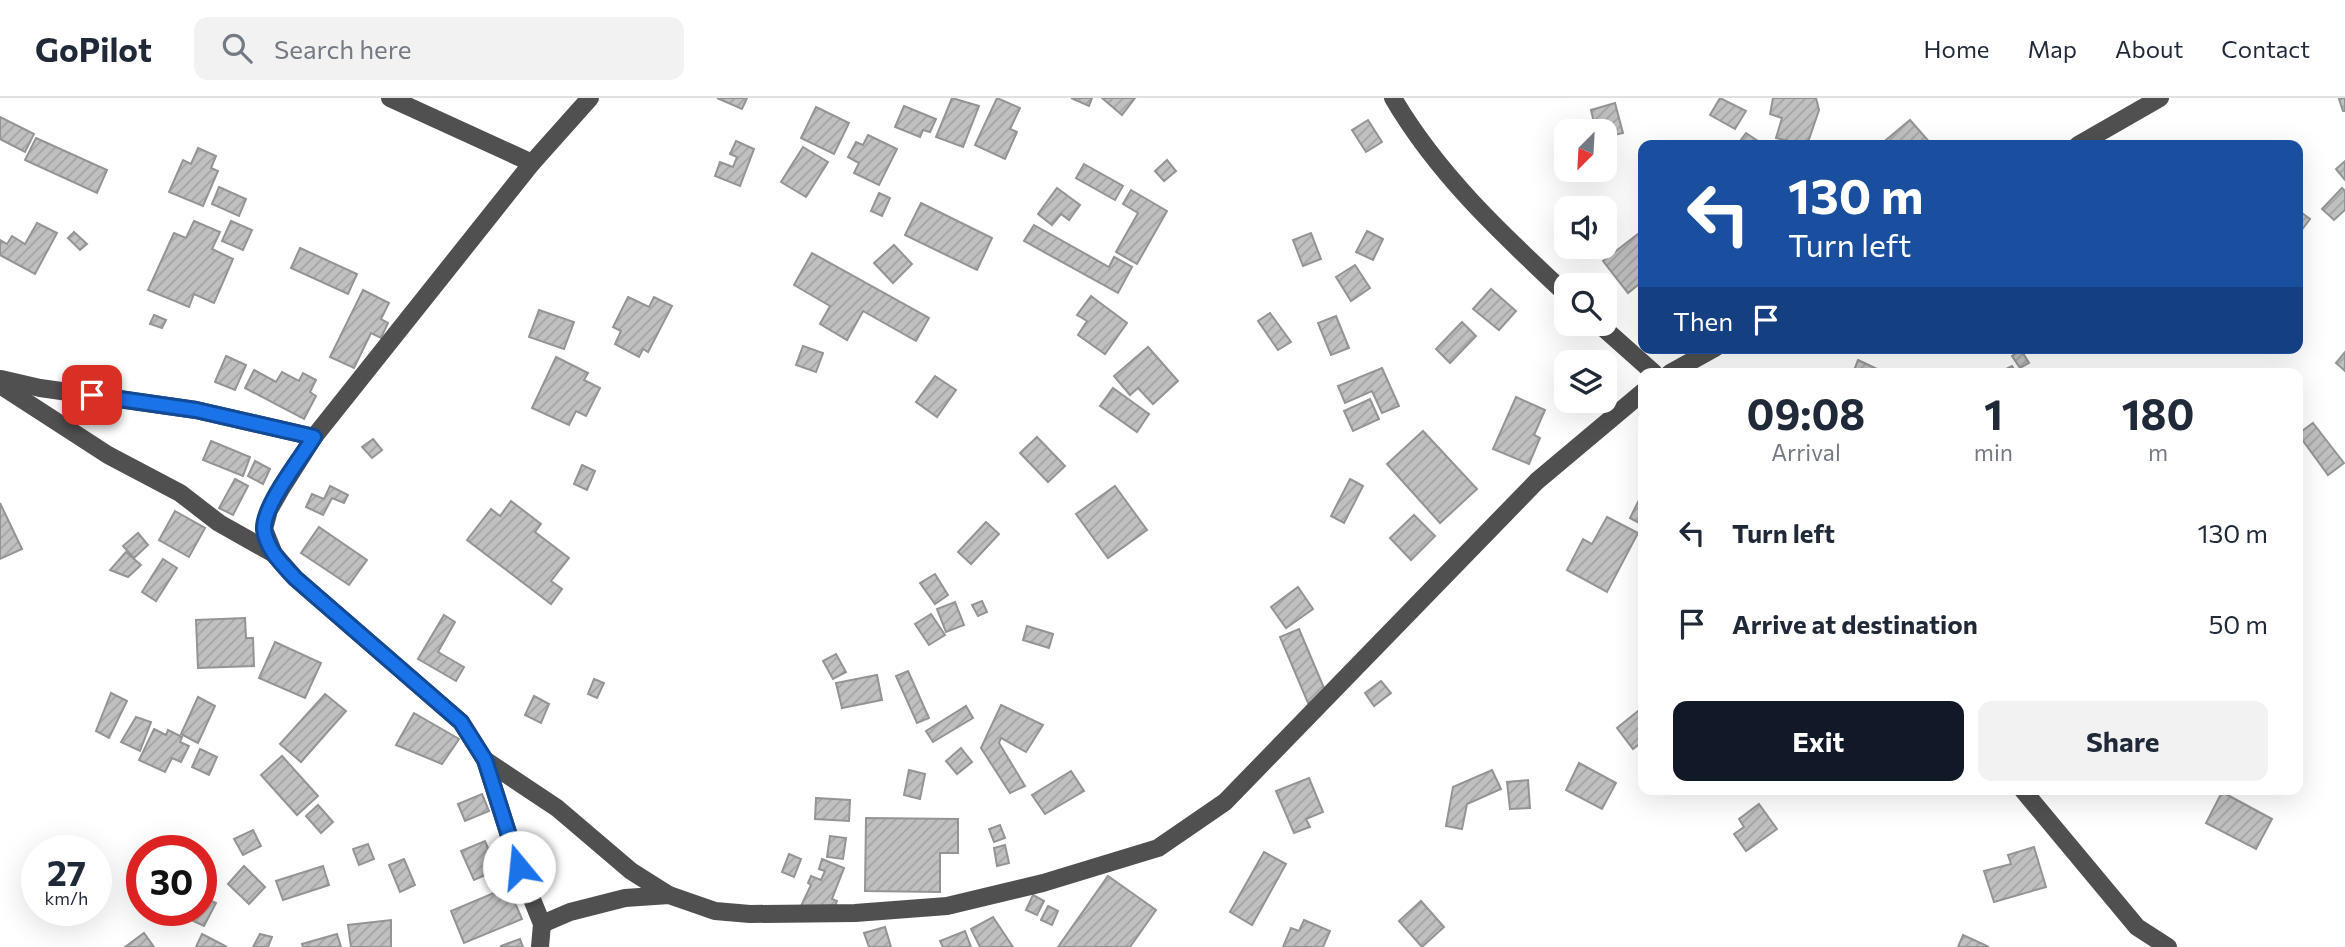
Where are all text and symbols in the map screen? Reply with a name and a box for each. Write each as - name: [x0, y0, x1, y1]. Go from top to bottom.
- search box: [194, 17, 684, 80]
- text: GoPilot: [35, 28, 152, 69]
- icon: search: [218, 29, 256, 67]
- text: Search here: [274, 33, 411, 64]
- text: Home: [1924, 34, 1990, 63]
- text: Map: [2028, 34, 2077, 63]
- text: About: [2115, 34, 2183, 63]
- text: Contact: [2221, 34, 2310, 63]
- north arrow: [1554, 119, 1617, 182]
- map controls: [1554, 119, 1617, 413]
- text: 130 m: [1788, 164, 1923, 224]
- icon: left: [1673, 168, 1764, 259]
- button: sound: [1554, 196, 1617, 259]
- text: Turn left: [1788, 224, 1912, 264]
- button: search: [1554, 273, 1617, 336]
- icon: arrive: [1747, 301, 1785, 339]
- text: Then: [1673, 305, 1733, 336]
- button: layers: [1554, 350, 1617, 413]
- pin: [62, 365, 122, 425]
- icon: arrive: [73, 376, 111, 414]
- text: 09:08: [1747, 387, 1865, 439]
- text: 1: [1984, 387, 2003, 439]
- text: 180: [2122, 387, 2194, 439]
- text: Arrival: [1771, 438, 1841, 466]
- text: min: [1974, 438, 2013, 466]
- text: m: [2148, 438, 2168, 466]
- icon: left: [1673, 514, 1711, 552]
- text: Turn left: [1732, 517, 1835, 548]
- text: 130 m: [2197, 517, 2268, 548]
- icon: arrive: [1673, 605, 1711, 643]
- text: Arrive at destination: [1732, 608, 1978, 639]
- text: 50 m: [2208, 608, 2268, 639]
- button: Exit: [1673, 701, 1964, 781]
- button: Share: [1978, 701, 2268, 781]
- position arrow: [482, 830, 556, 904]
- speed limit sign: 30: [126, 835, 217, 926]
- text: 27: [47, 850, 86, 893]
- text: km/h: [45, 887, 88, 909]

